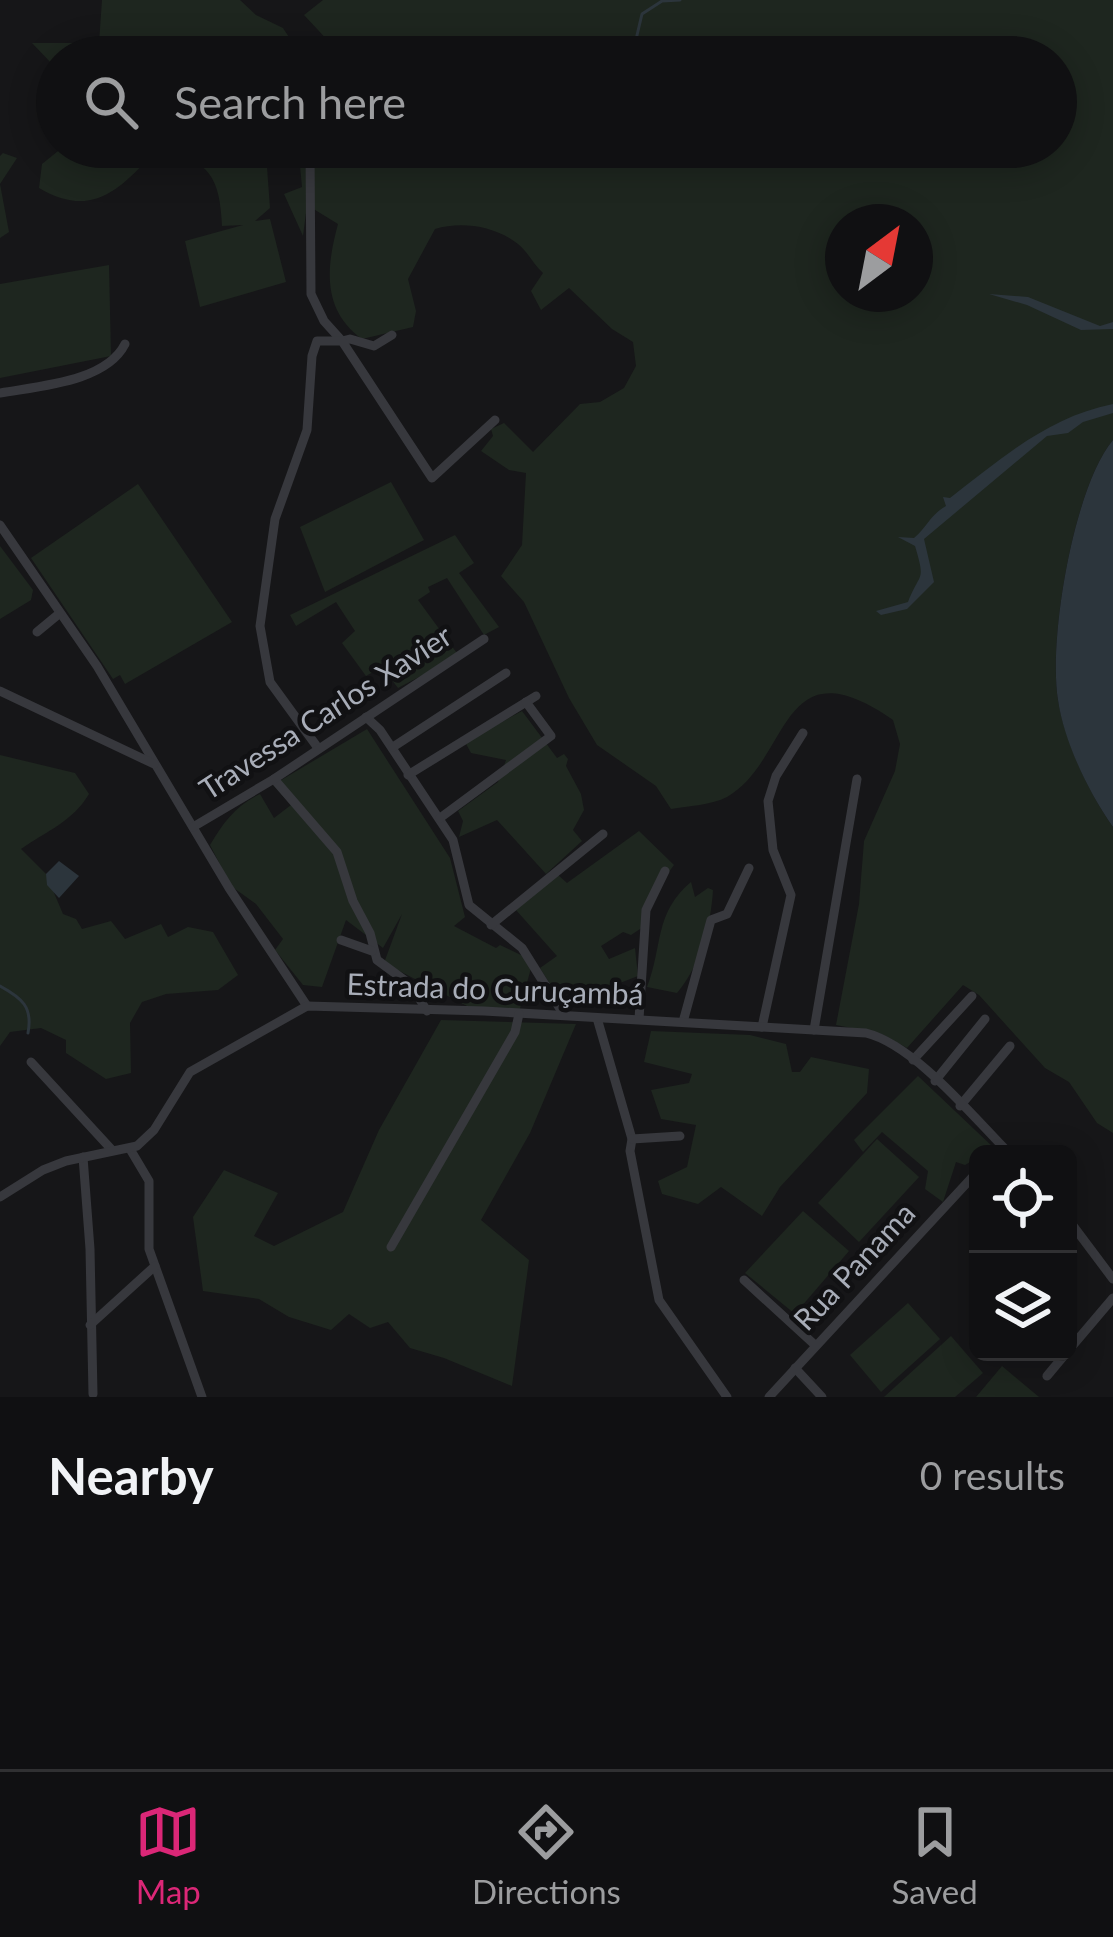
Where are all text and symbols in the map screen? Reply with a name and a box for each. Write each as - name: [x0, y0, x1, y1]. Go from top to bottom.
- search box: [36, 36, 1077, 168]
- icon: search: [78, 69, 144, 135]
- text: Search here: [174, 75, 406, 129]
- north arrow: [825, 204, 933, 312]
- street label: Travessa Carlos Xavier: [192, 616, 458, 806]
- street label: Estrada do Curuçambá: [346, 965, 644, 1011]
- map controls: [969, 1145, 1077, 1361]
- button: locate: [969, 1145, 1077, 1253]
- street label: Rua Panama: [785, 1194, 922, 1337]
- button: layers: [969, 1253, 1077, 1361]
- text: Nearby: [48, 1445, 214, 1506]
- text: 0 results: [920, 1452, 1065, 1498]
- tab: Map: [135, 1799, 201, 1911]
- tab: Directions: [472, 1799, 621, 1911]
- tab: Saved: [891, 1799, 978, 1911]

